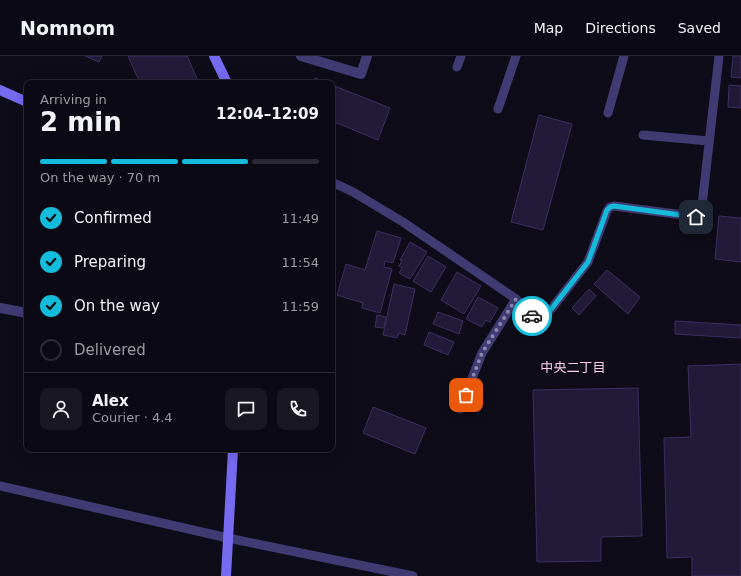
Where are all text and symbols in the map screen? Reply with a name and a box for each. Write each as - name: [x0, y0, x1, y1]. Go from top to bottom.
- text: Nomnom: [20, 17, 115, 39]
- text: Map: [534, 20, 563, 36]
- text: Directions: [585, 20, 656, 36]
- text: Saved: [678, 20, 721, 36]
- text: Arriving in: [40, 92, 107, 107]
- text: 12:04–12:09: [216, 105, 319, 123]
- text: 2 min: [40, 107, 122, 137]
- text: On the way · 70 m: [40, 170, 160, 185]
- pin: [679, 200, 713, 234]
- icon: home: [685, 206, 707, 228]
- icon: check: [40, 207, 62, 229]
- text: Confirmed: [74, 209, 152, 227]
- text: 11:49: [282, 211, 319, 226]
- icon: check: [40, 251, 62, 273]
- text: Preparing: [74, 253, 146, 271]
- text: 11:54: [282, 255, 319, 270]
- icon: check: [40, 295, 62, 317]
- courier: [512, 296, 552, 336]
- text: On the way: [74, 297, 160, 315]
- text: 11:59: [282, 299, 319, 314]
- icon: car: [521, 305, 543, 327]
- text: Delivered: [74, 341, 146, 359]
- district label: 中央二丁目: [540, 360, 606, 375]
- pin: [449, 378, 483, 412]
- icon: bag: [455, 384, 477, 406]
- button: person: [40, 388, 82, 430]
- button: chat: [225, 388, 267, 430]
- button: phone: [277, 388, 319, 430]
- text: Alex: [92, 392, 129, 410]
- text: Courier · 4.4: [92, 410, 173, 425]

